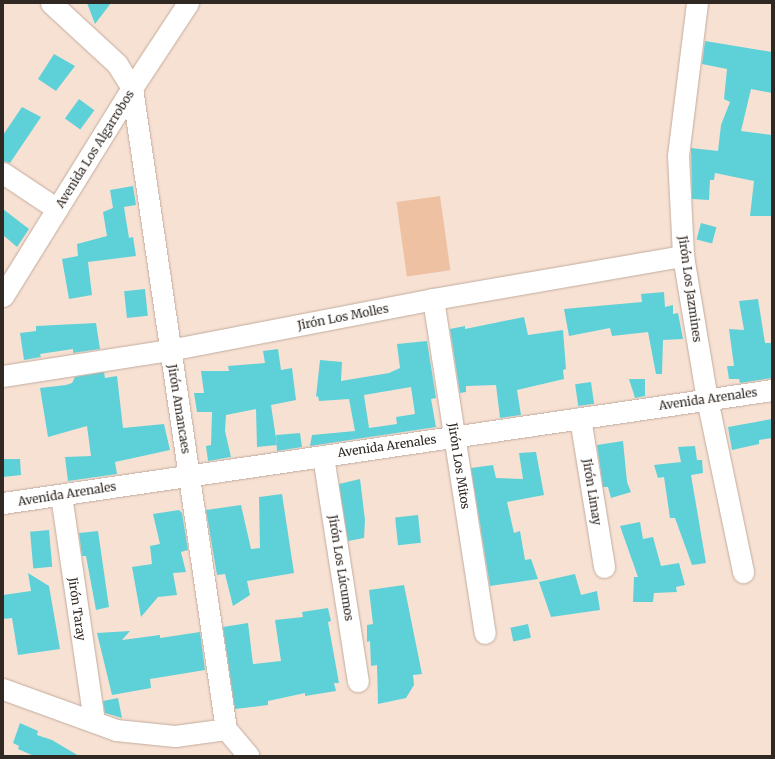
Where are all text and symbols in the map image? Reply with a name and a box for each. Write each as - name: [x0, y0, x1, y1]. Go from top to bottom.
- street label: Avenida Los Algarrobos: [53, 87, 137, 211]
- street label: Jirón Los Jazmines: [675, 235, 705, 343]
- street label: Jirón Los Molles: [296, 301, 390, 333]
- street label: Jirón Amancaes: [165, 363, 193, 455]
- street label: Avenida Arenales: [658, 385, 758, 413]
- street label: Jirón Los Mitos: [445, 422, 473, 510]
- street label: Avenida Arenales: [337, 432, 437, 460]
- street label: Jirón Limay: [580, 458, 604, 526]
- street label: Avenida Arenales: [17, 479, 117, 509]
- street label: Jirón Los Lúcumos: [325, 514, 357, 622]
- street label: Jirón Taray: [65, 576, 89, 642]

